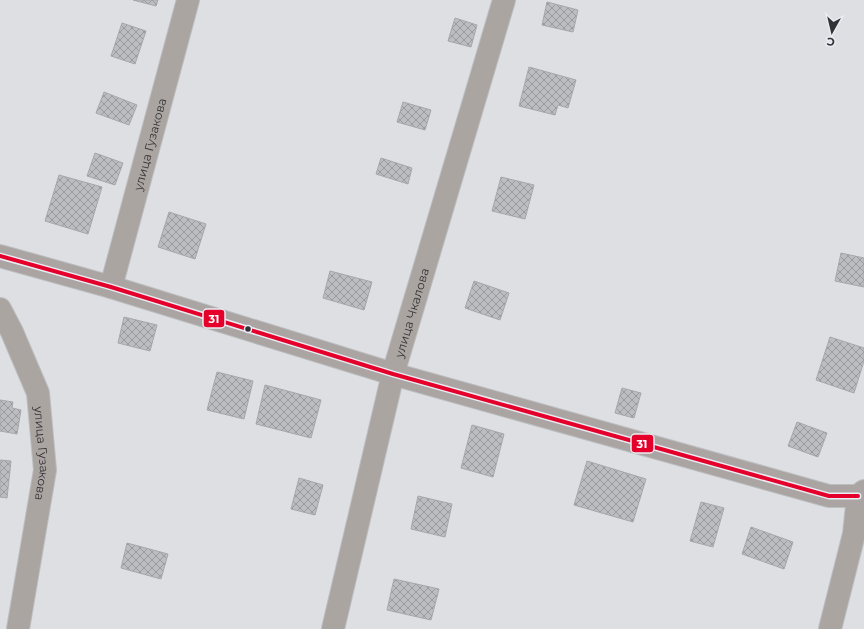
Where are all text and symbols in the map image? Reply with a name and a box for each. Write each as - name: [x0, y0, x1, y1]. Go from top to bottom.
- north arrow: [812, 12, 852, 52]
- text: С: [826, 34, 836, 49]
- street label: улица Гузакова: [130, 96, 169, 193]
- street label: улица Чкалова: [391, 266, 432, 360]
- line badge: 31: [203, 309, 225, 328]
- text: 31: [208, 312, 219, 326]
- unlabelled marker: [243, 324, 253, 334]
- street label: улица Гузакова: [32, 405, 53, 502]
- line badge: 31: [631, 434, 654, 453]
- text: 31: [636, 437, 647, 451]

